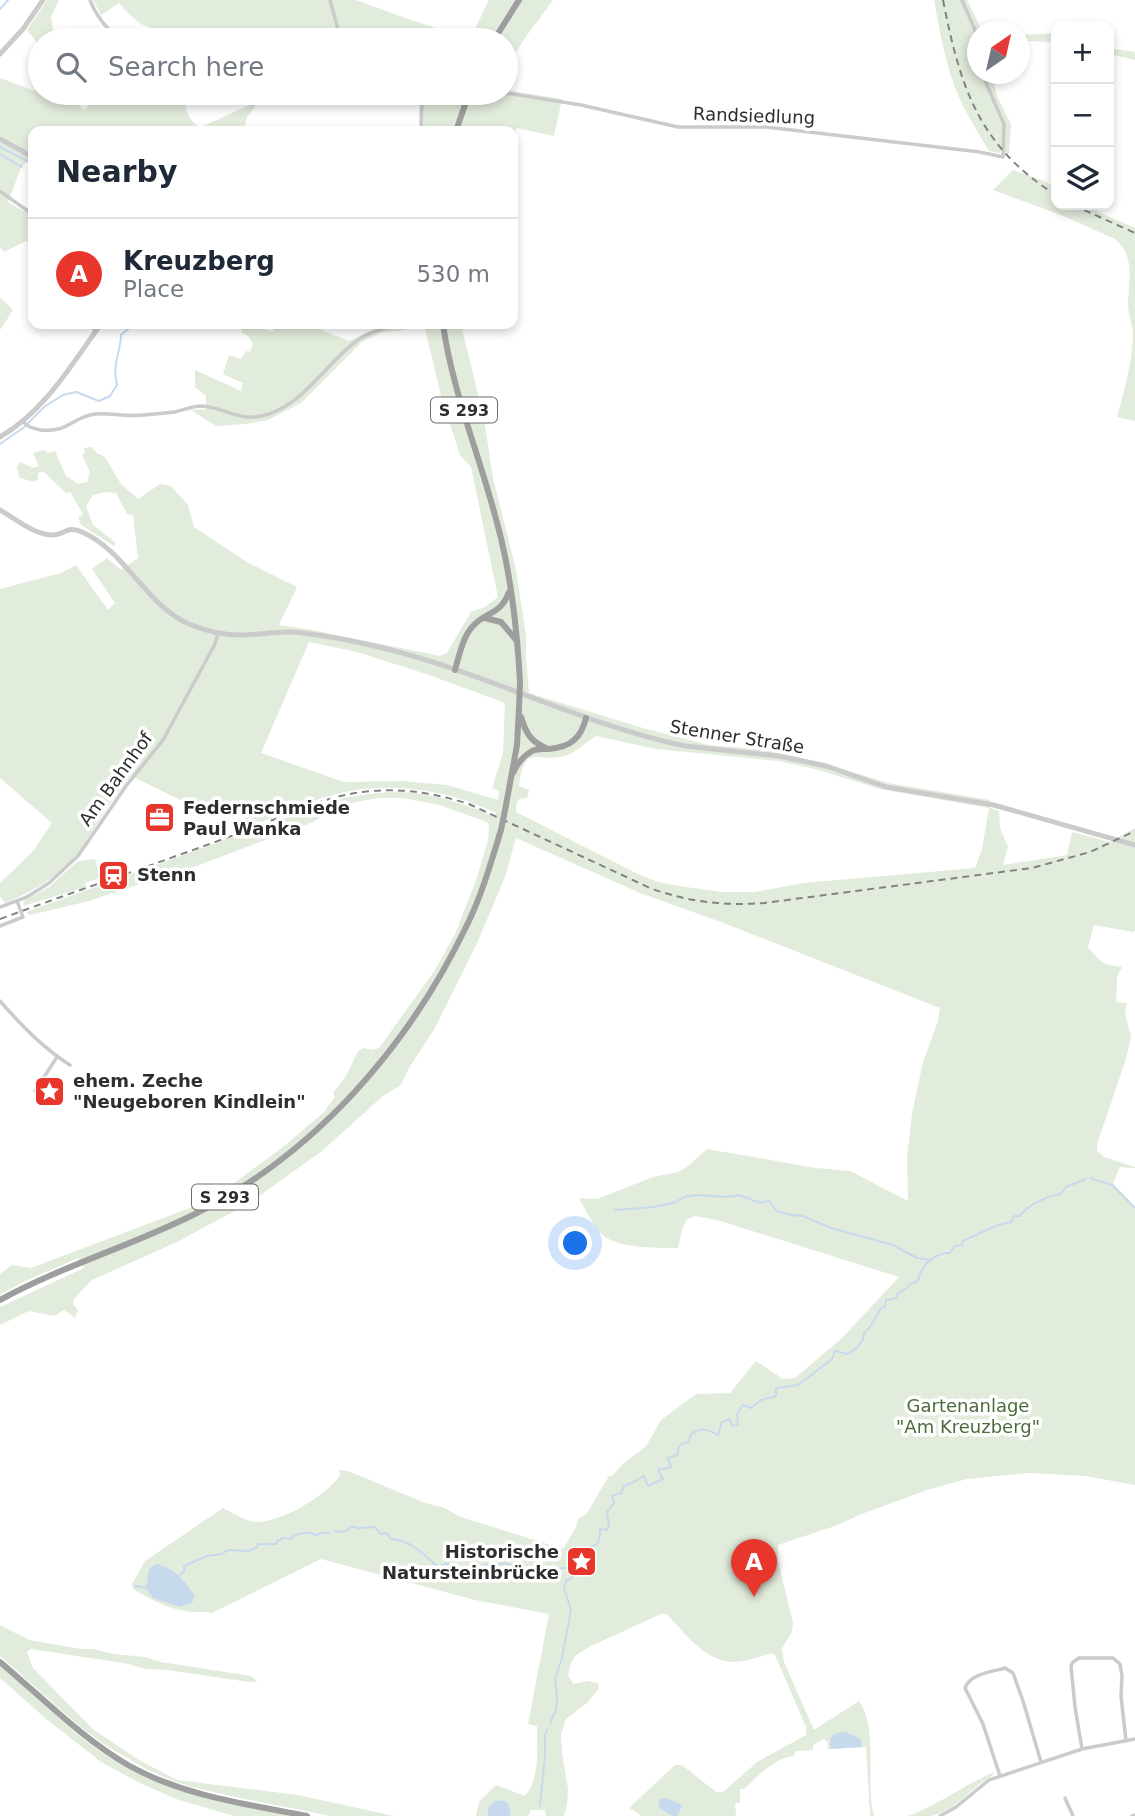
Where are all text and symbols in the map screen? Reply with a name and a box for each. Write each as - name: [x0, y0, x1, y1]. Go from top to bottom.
- north arrow: [967, 21, 1030, 84]
- map controls: [1051, 21, 1114, 210]
- button: +: [1051, 21, 1114, 84]
- search box: [28, 28, 518, 105]
- icon: search: [52, 48, 90, 86]
- text: Search here: [108, 52, 264, 82]
- button: −: [1051, 84, 1114, 147]
- street label: Randsiedlung: [693, 103, 815, 128]
- button: layers: [1051, 147, 1114, 210]
- text: Nearby: [56, 154, 178, 189]
- text: Kreuzberg: [123, 246, 275, 276]
- text: A: [70, 261, 88, 287]
- text: 530 m: [416, 261, 490, 287]
- text: Place: [123, 276, 184, 302]
- road number: S 293: [431, 398, 497, 422]
- street label: Stenner Straße: [668, 716, 806, 758]
- street label: Am Bahnhof: [75, 727, 157, 830]
- place label: Federnschmiede Paul Wanka: [183, 797, 350, 839]
- office icon: Federnschmiede Paul Wanka: [143, 801, 177, 835]
- station icon: Stenn: [97, 858, 131, 892]
- place label: Stenn: [137, 864, 196, 885]
- place label: ehem. Zeche "Neugeboren Kindlein": [73, 1070, 306, 1112]
- place icon: ehem. Zeche "Neugeboren Kindlein": [33, 1074, 67, 1108]
- road number: S 293: [192, 1184, 258, 1210]
- your location: [558, 1226, 592, 1260]
- park label: Gartenanlage "Am Kreuzberg": [896, 1395, 1040, 1437]
- pin: A: [731, 1539, 777, 1597]
- place label: Historische Natursteinbrücke: [382, 1541, 559, 1583]
- place icon: Historische Natursteinbrücke: [565, 1545, 599, 1579]

